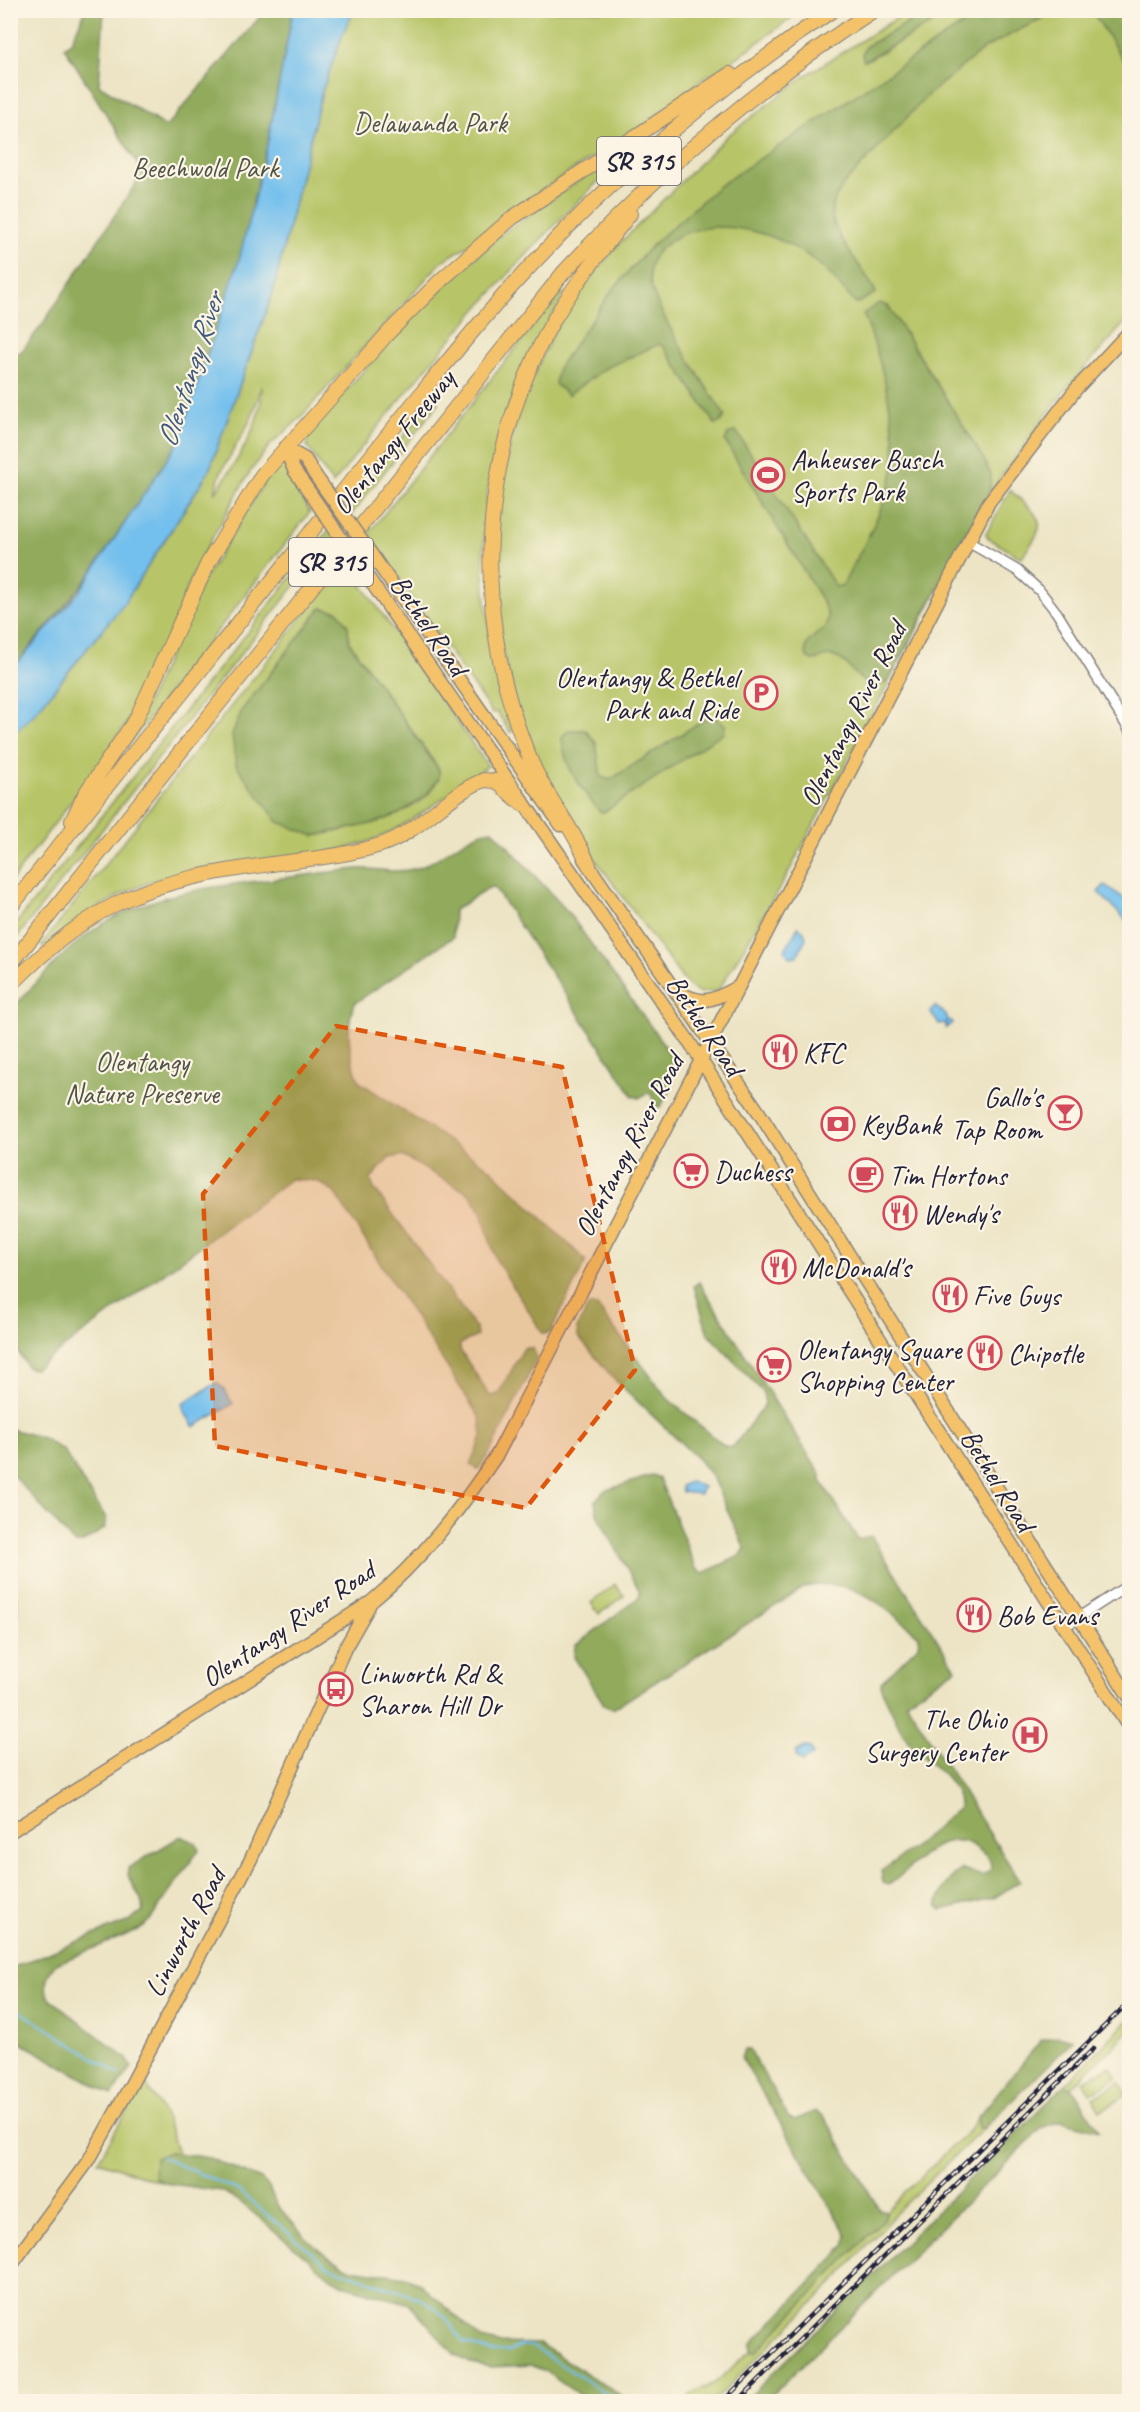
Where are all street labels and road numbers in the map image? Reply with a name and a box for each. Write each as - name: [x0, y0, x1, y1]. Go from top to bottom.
- road number: SR 315: [597, 137, 681, 185]
- street label: Olentangy Freeway: [324, 361, 464, 522]
- road number: SR 315: [289, 538, 373, 586]
- street label: Bethel Road: [383, 568, 478, 685]
- street label: Olentangy River Road: [792, 612, 916, 812]
- street label: Bethel Road: [659, 968, 754, 1085]
- street label: Olentangy River Road: [566, 1044, 694, 1242]
- street label: Bethel Road: [953, 1422, 1045, 1541]
- street label: Olentangy River Road: [194, 1551, 385, 1695]
- street label: Linworth Road: [136, 1858, 235, 2003]

